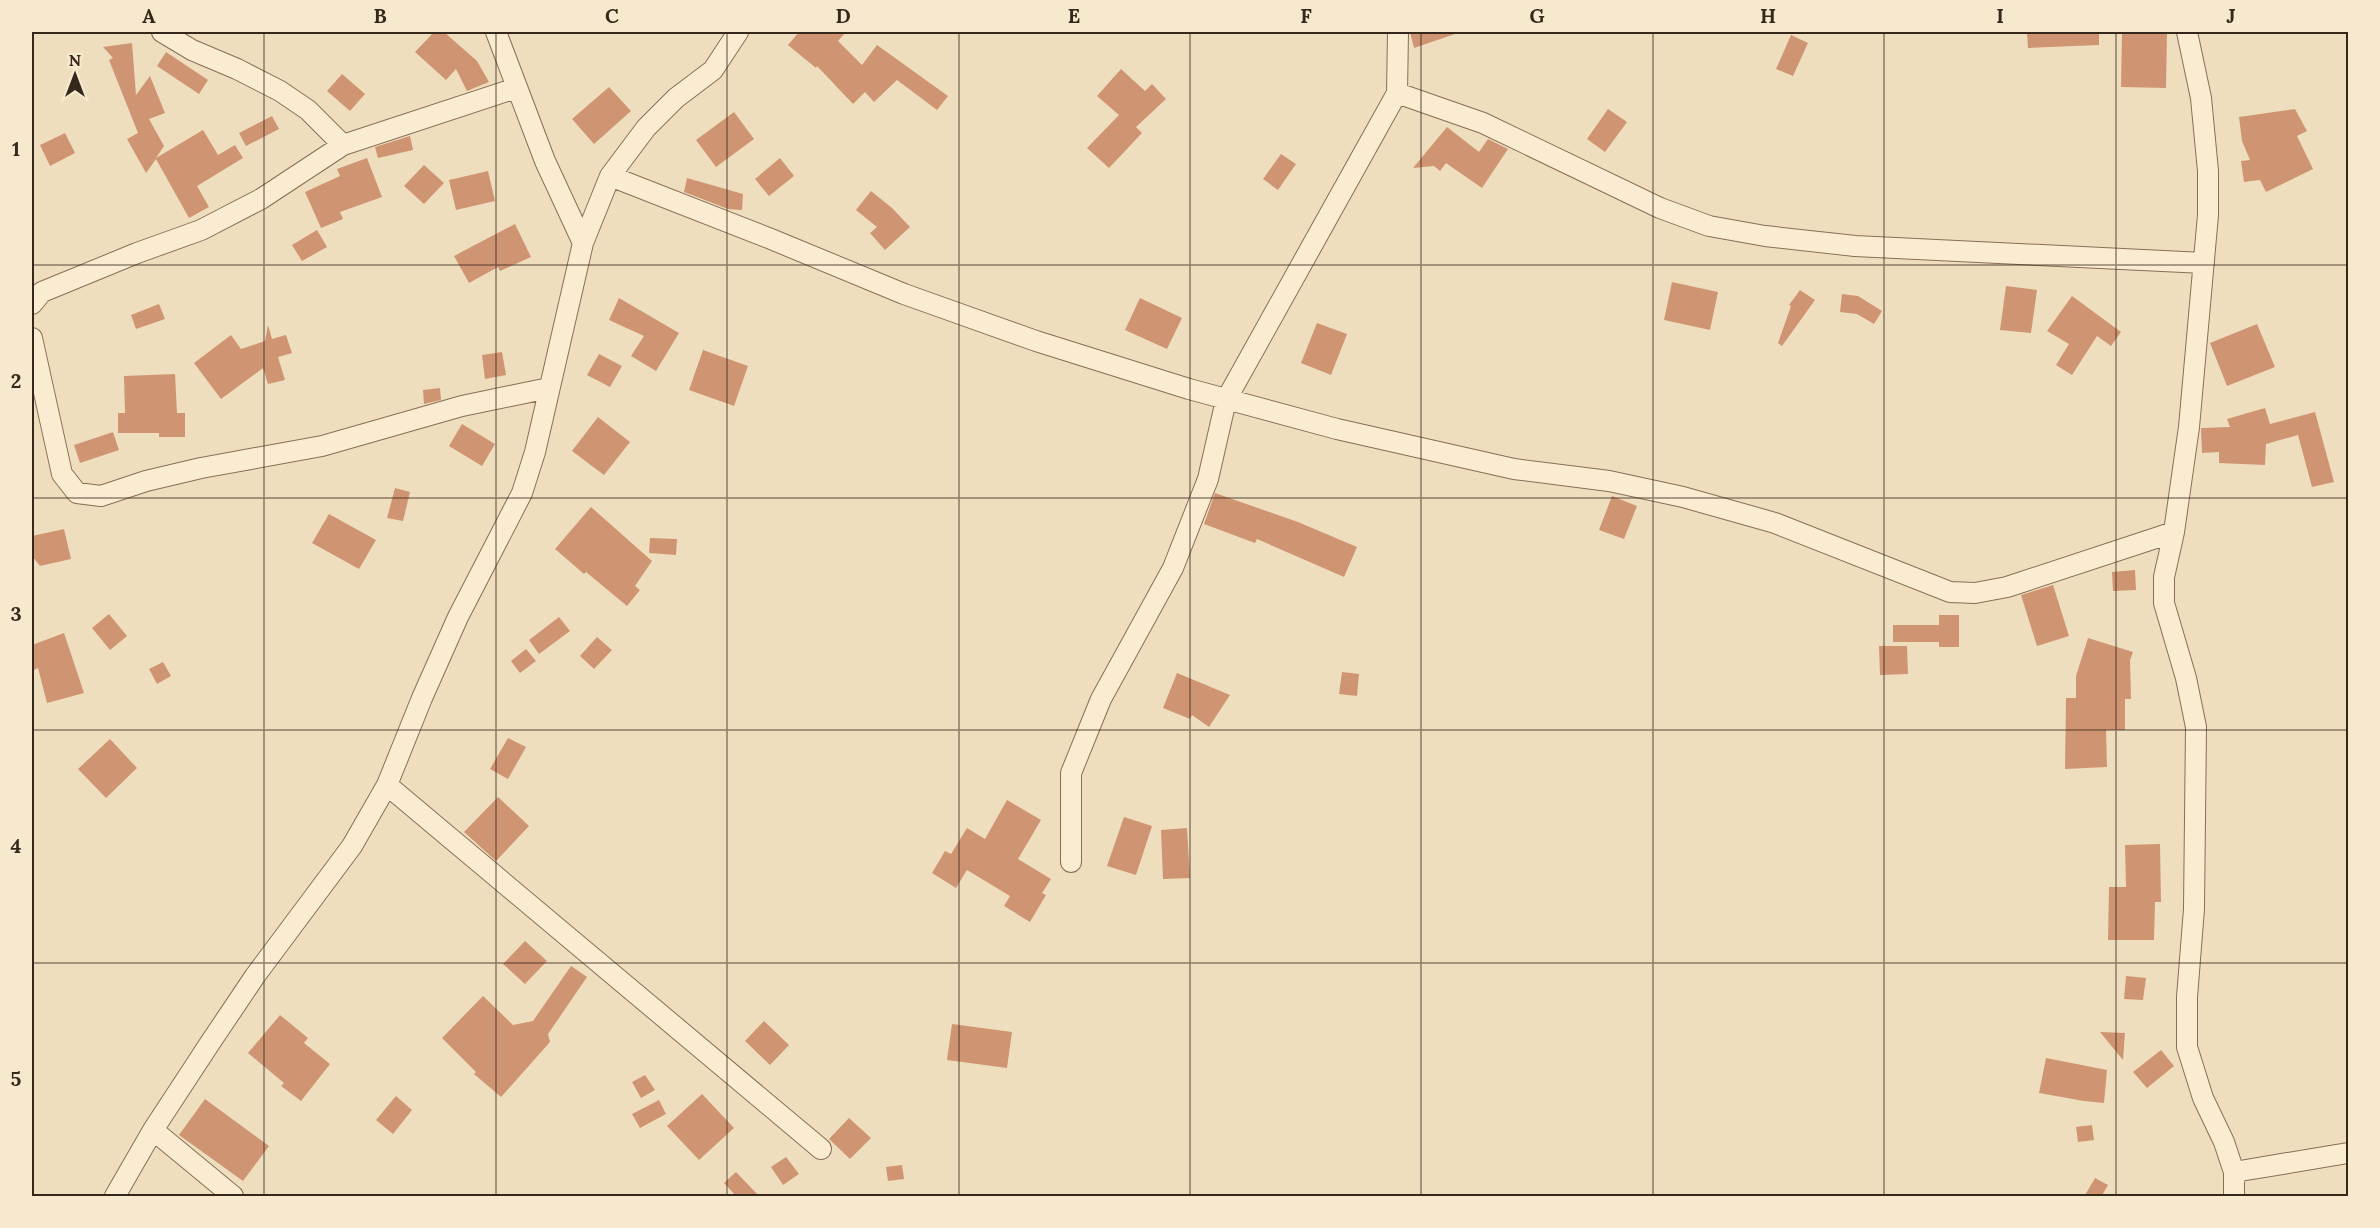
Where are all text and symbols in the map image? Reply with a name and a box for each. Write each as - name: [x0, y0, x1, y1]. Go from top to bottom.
- text: A: [142, 3, 156, 28]
- text: B: [373, 3, 387, 28]
- text: C: [605, 3, 619, 28]
- text: D: [835, 3, 851, 28]
- text: E: [1068, 3, 1080, 28]
- text: F: [1300, 3, 1312, 28]
- text: G: [1529, 3, 1545, 28]
- text: H: [1760, 3, 1776, 28]
- text: I: [1996, 3, 2004, 28]
- text: J: [2226, 3, 2236, 28]
- north arrow: [45, 45, 105, 105]
- text: N: [69, 50, 81, 70]
- text: 1: [12, 136, 20, 161]
- text: 2: [11, 368, 21, 393]
- text: 3: [10, 601, 22, 626]
- text: 4: [11, 833, 22, 858]
- text: 5: [11, 1066, 22, 1091]

